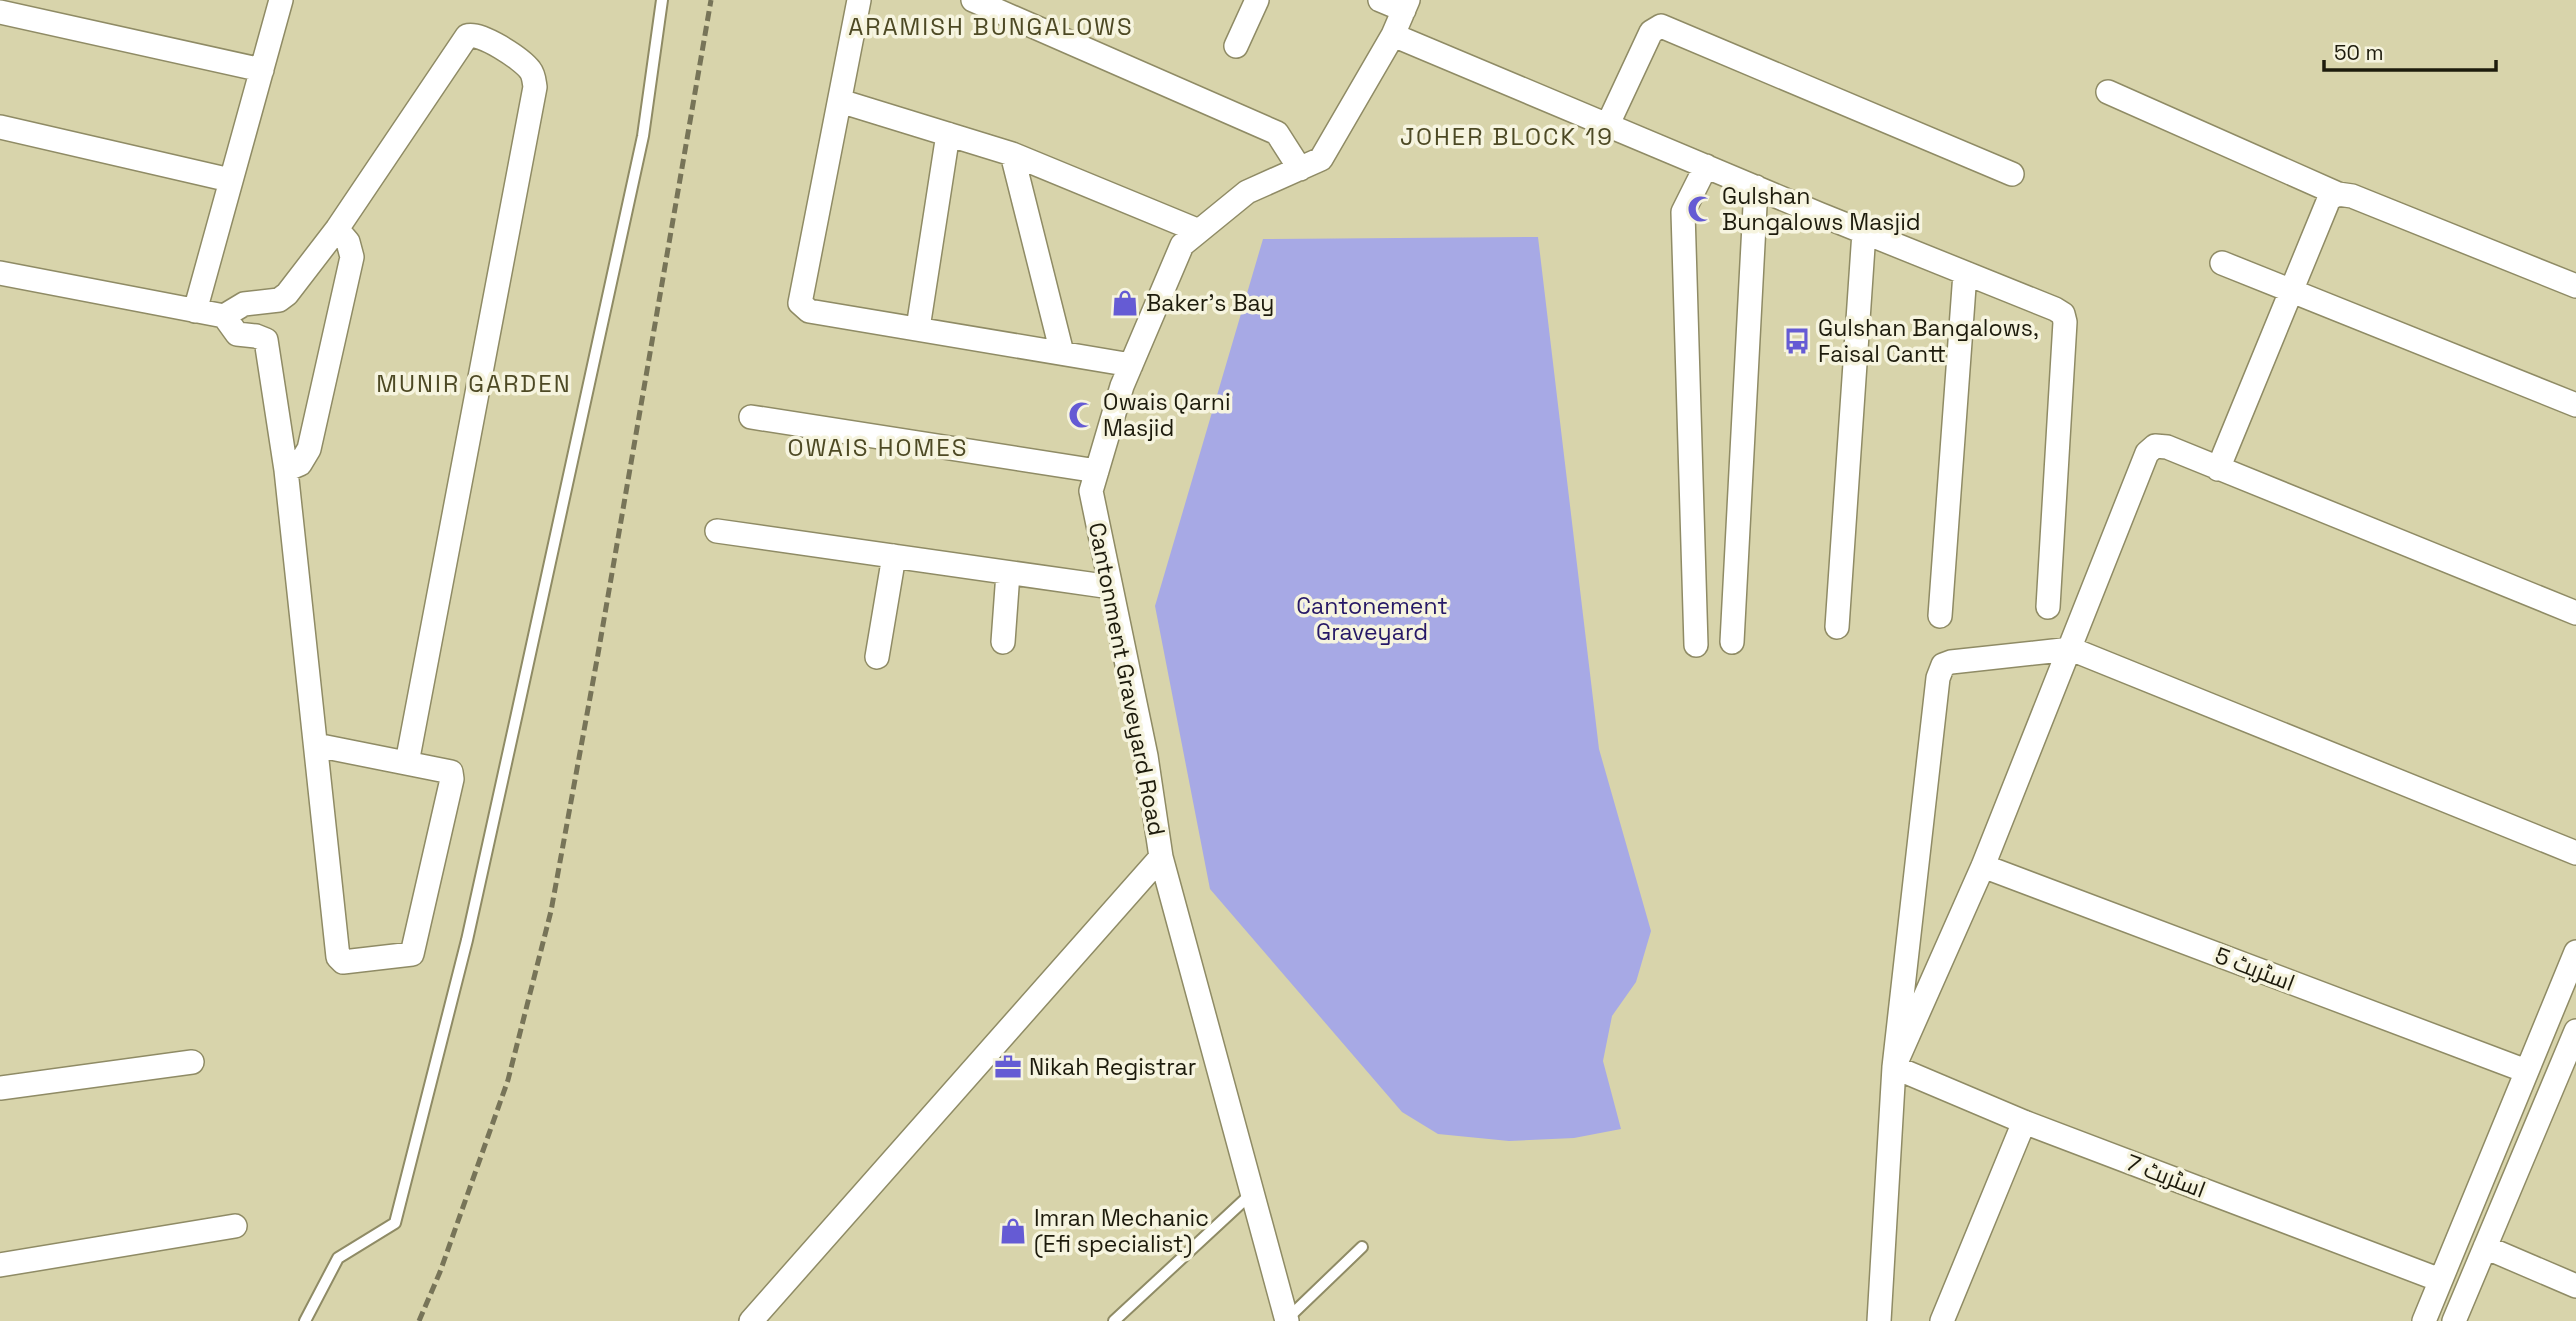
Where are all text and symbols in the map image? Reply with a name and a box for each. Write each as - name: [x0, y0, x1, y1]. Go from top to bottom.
- district label: ARAMISH BUNGALOWS: [848, 11, 1134, 42]
- scale bar: [2324, 28, 2496, 72]
- text: 50 m: [2334, 39, 2384, 66]
- district label: JOHER BLOCK 19: [1400, 121, 1614, 152]
- place label: Gulshan Bungalows Masjid: [1722, 181, 1921, 237]
- mosque icon: Gulshan Bungalows Masjid: [1686, 194, 1716, 224]
- shop icon: Baker's Bay: [1110, 288, 1140, 318]
- place label: Baker's Bay: [1146, 288, 1274, 318]
- place label: Gulshan Bangalows, Faisal Cantt: [1818, 313, 2039, 369]
- bus stop icon: Gulshan Bangalows, Faisal Cantt: [1782, 326, 1812, 356]
- district label: MUNIR GARDEN: [376, 368, 572, 399]
- place label: Owais Qarni Masjid: [1103, 387, 1231, 443]
- mosque icon: Owais Qarni Masjid: [1067, 400, 1097, 430]
- district label: OWAIS HOMES: [788, 432, 968, 463]
- street label: Cantonment Graveyard Road: [1082, 520, 1172, 838]
- park label: Cantonement Graveyard: [1296, 591, 1448, 647]
- street label: اسٹریٹ 5: [2211, 940, 2299, 998]
- office icon: Nikah Registrar: [993, 1052, 1023, 1082]
- place label: Nikah Registrar: [1029, 1052, 1196, 1082]
- street label: اسٹریٹ 7: [2122, 1147, 2210, 1205]
- place label: Imran Mechanic (Efi specialist): [1034, 1203, 1209, 1259]
- shop icon: Imran Mechanic (Efi specialist): [998, 1216, 1028, 1246]

